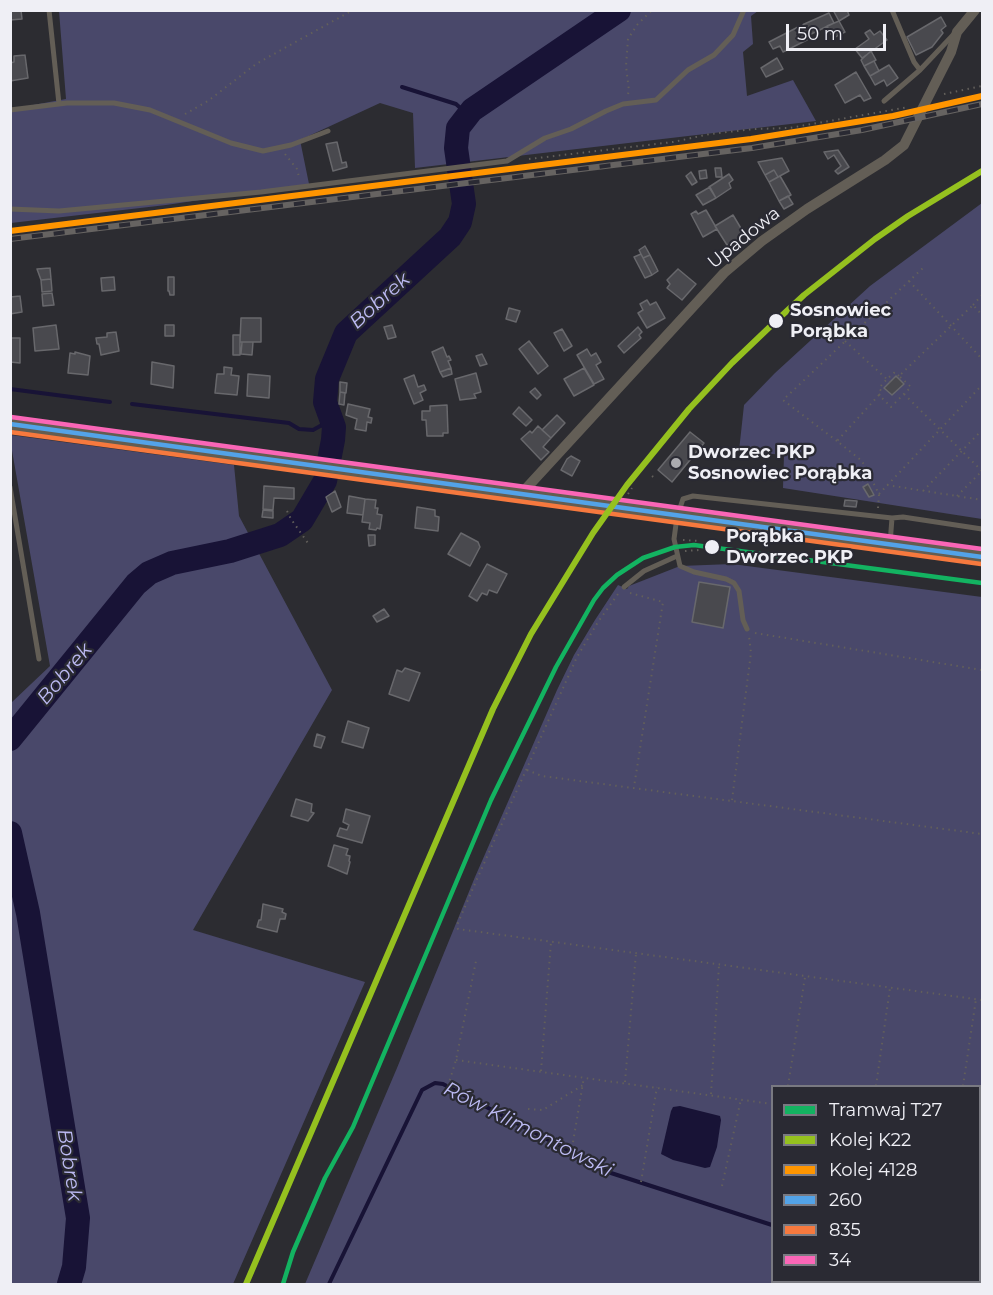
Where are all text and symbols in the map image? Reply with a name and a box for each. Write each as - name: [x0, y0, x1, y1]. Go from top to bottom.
- scale bar: [789, 12, 890, 50]
- text: 50 m: [797, 23, 843, 45]
- street label: Upadowa: [704, 202, 784, 274]
- water label: Bobrek: [345, 268, 415, 334]
- place label: Sosnowiec Porąbka: [790, 300, 891, 342]
- marker: Sosnowiec Porąbka: [767, 312, 785, 330]
- place label: Dworzec PKP Sosnowiec Porąbka: [688, 442, 872, 484]
- marker: Dworzec PKP Sosnowiec Porąbka: [669, 456, 683, 470]
- place label: Porąbka Dworzec PKP: [726, 526, 853, 568]
- marker: Porąbka Dworzec PKP: [703, 538, 721, 556]
- water label: Bobrek: [32, 638, 98, 710]
- water label: Rów Klimontowski: [440, 1077, 616, 1183]
- legend: [771, 1085, 981, 1283]
- text: Tramwaj T27: [829, 1099, 942, 1121]
- water label: Bobrek: [51, 1127, 87, 1203]
- text: Kolej K22: [829, 1129, 911, 1151]
- text: Kolej 4128: [829, 1159, 918, 1181]
- text: 260: [829, 1189, 862, 1211]
- text: 835: [829, 1219, 861, 1241]
- text: 34: [829, 1249, 851, 1271]

